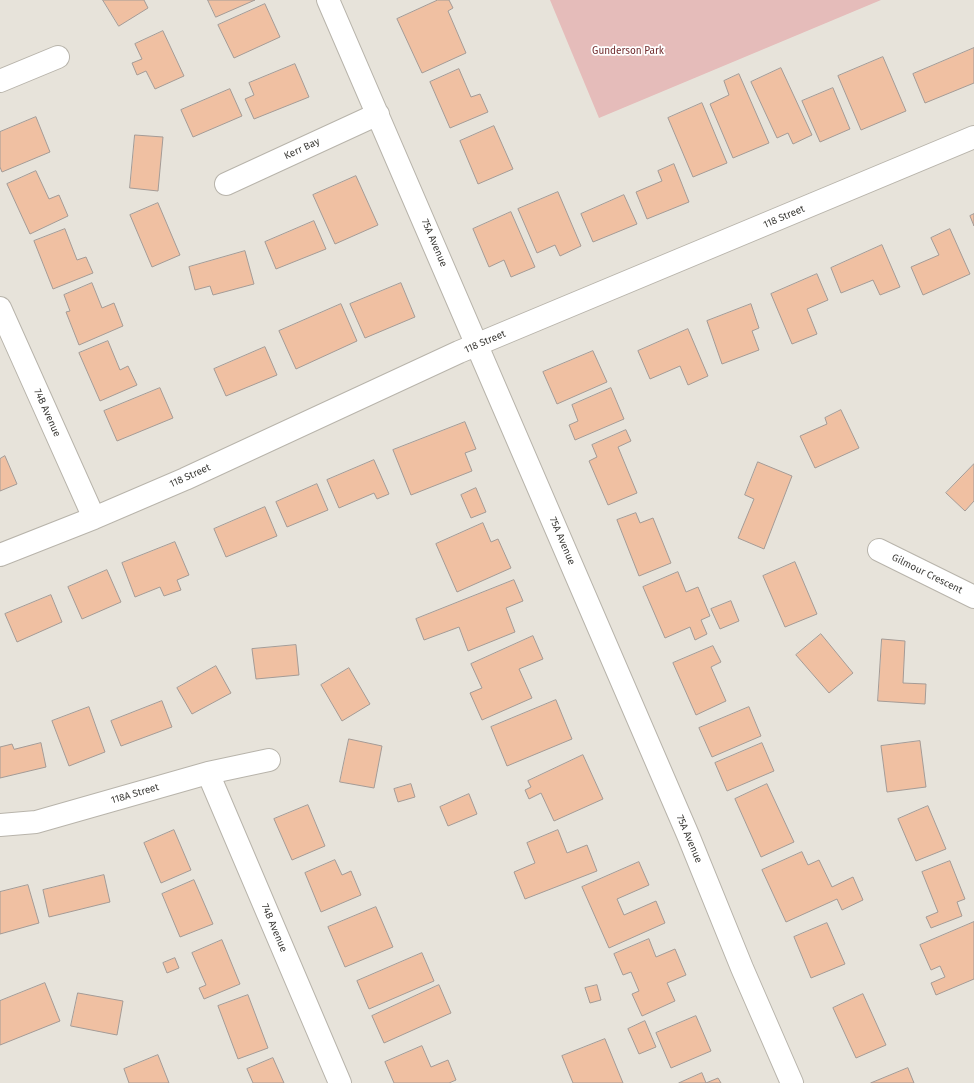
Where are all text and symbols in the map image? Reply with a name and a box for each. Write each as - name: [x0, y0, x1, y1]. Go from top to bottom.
- park label: Gunderson Park: [592, 45, 664, 57]
- street label: Kerr Bay: [282, 136, 322, 162]
- street label: 118 Street: [761, 203, 807, 231]
- street label: 75A Avenue: [419, 217, 449, 269]
- street label: 118 Street: [462, 328, 508, 356]
- street label: 74B Avenue: [31, 387, 63, 439]
- street label: 118 Street: [168, 462, 212, 490]
- street label: 75A Avenue: [547, 515, 577, 567]
- street label: Gilmour Crescent: [890, 552, 964, 596]
- street label: 118A Street: [110, 781, 160, 807]
- street label: 75A Avenue: [674, 813, 704, 865]
- street label: 74B Avenue: [258, 902, 290, 954]

